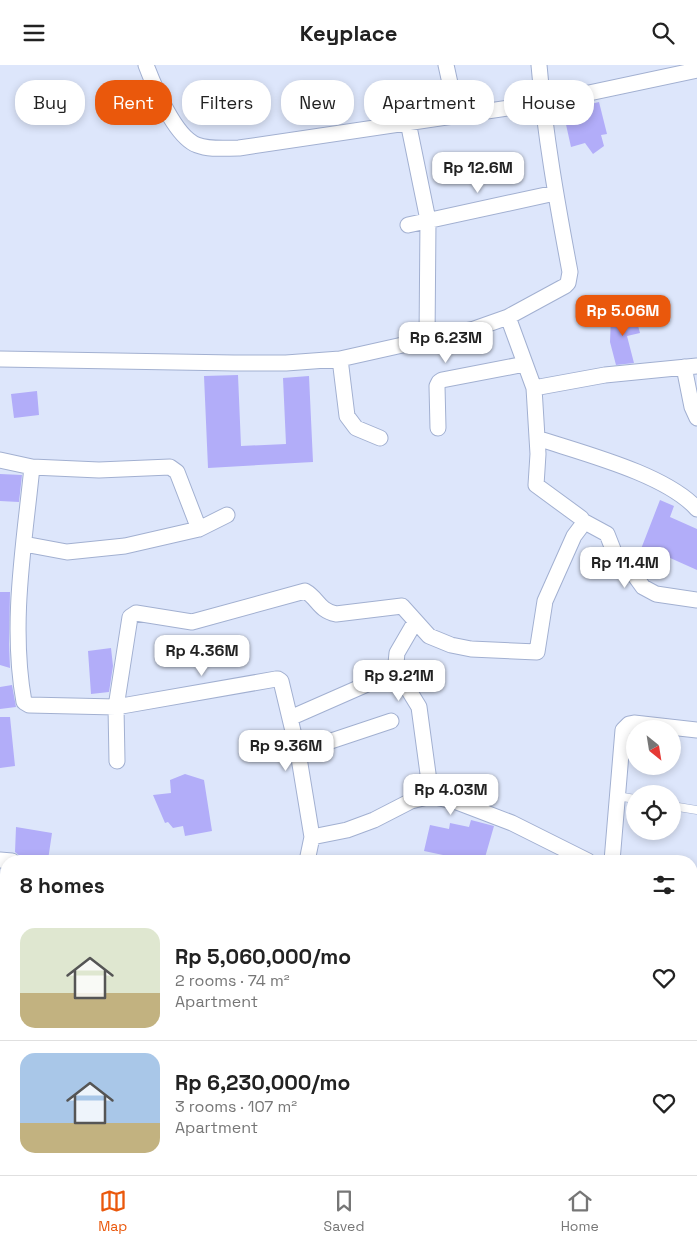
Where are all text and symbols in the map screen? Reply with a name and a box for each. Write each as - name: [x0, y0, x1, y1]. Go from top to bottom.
- icon: menu: [20, 19, 48, 47]
- text: Keyplace: [300, 19, 397, 47]
- icon: search: [649, 19, 677, 47]
- chip: Buy: [15, 80, 85, 125]
- chip: Rent: [95, 80, 172, 125]
- chip: Filters: [182, 80, 271, 125]
- chip: New: [281, 80, 354, 125]
- chip: Apartment: [364, 80, 494, 125]
- chip: House: [504, 80, 594, 125]
- pin: Rp 12.6M: [426, 151, 530, 194]
- text: Rp 12.6M: [443, 157, 513, 178]
- pin: Rp 5.06M: [571, 295, 675, 337]
- text: Rp 5.06M: [587, 300, 659, 321]
- pin: Rp 6.23M: [394, 321, 498, 364]
- text: Rp 6.23M: [410, 327, 482, 348]
- pin: Rp 11.4M: [573, 547, 677, 589]
- text: Rp 11.4M: [591, 552, 659, 573]
- pin: Rp 4.36M: [150, 635, 254, 677]
- text: Rp 4.36M: [165, 640, 239, 661]
- pin: Rp 9.21M: [347, 659, 451, 702]
- text: Rp 9.21M: [364, 665, 434, 686]
- north arrow: [626, 720, 681, 775]
- map controls: [626, 720, 681, 840]
- pin: Rp 9.36M: [234, 729, 338, 772]
- text: Rp 9.36M: [250, 735, 322, 756]
- pin: Rp 4.03M: [399, 773, 503, 816]
- text: Rp 4.03M: [414, 779, 488, 800]
- button: locate: [626, 785, 681, 840]
- icon: filters: [650, 871, 678, 899]
- text: 8 homes: [20, 872, 105, 899]
- text: Rp 5,060,000/mo: [175, 943, 351, 970]
- icon: home: [60, 948, 120, 1008]
- icon: heart: [650, 964, 678, 992]
- text: 2 rooms · 74 m²: [175, 970, 290, 991]
- text: Apartment: [175, 991, 258, 1012]
- text: Rp 6,230,000/mo: [175, 1069, 350, 1096]
- icon: home: [60, 1073, 120, 1133]
- icon: heart: [650, 1089, 678, 1117]
- text: 3 rooms · 107 m²: [175, 1096, 297, 1117]
- text: Apartment: [175, 1117, 258, 1138]
- tab: Map: [98, 1187, 127, 1235]
- tab: Saved: [324, 1187, 364, 1235]
- tab: Home: [561, 1187, 599, 1235]

